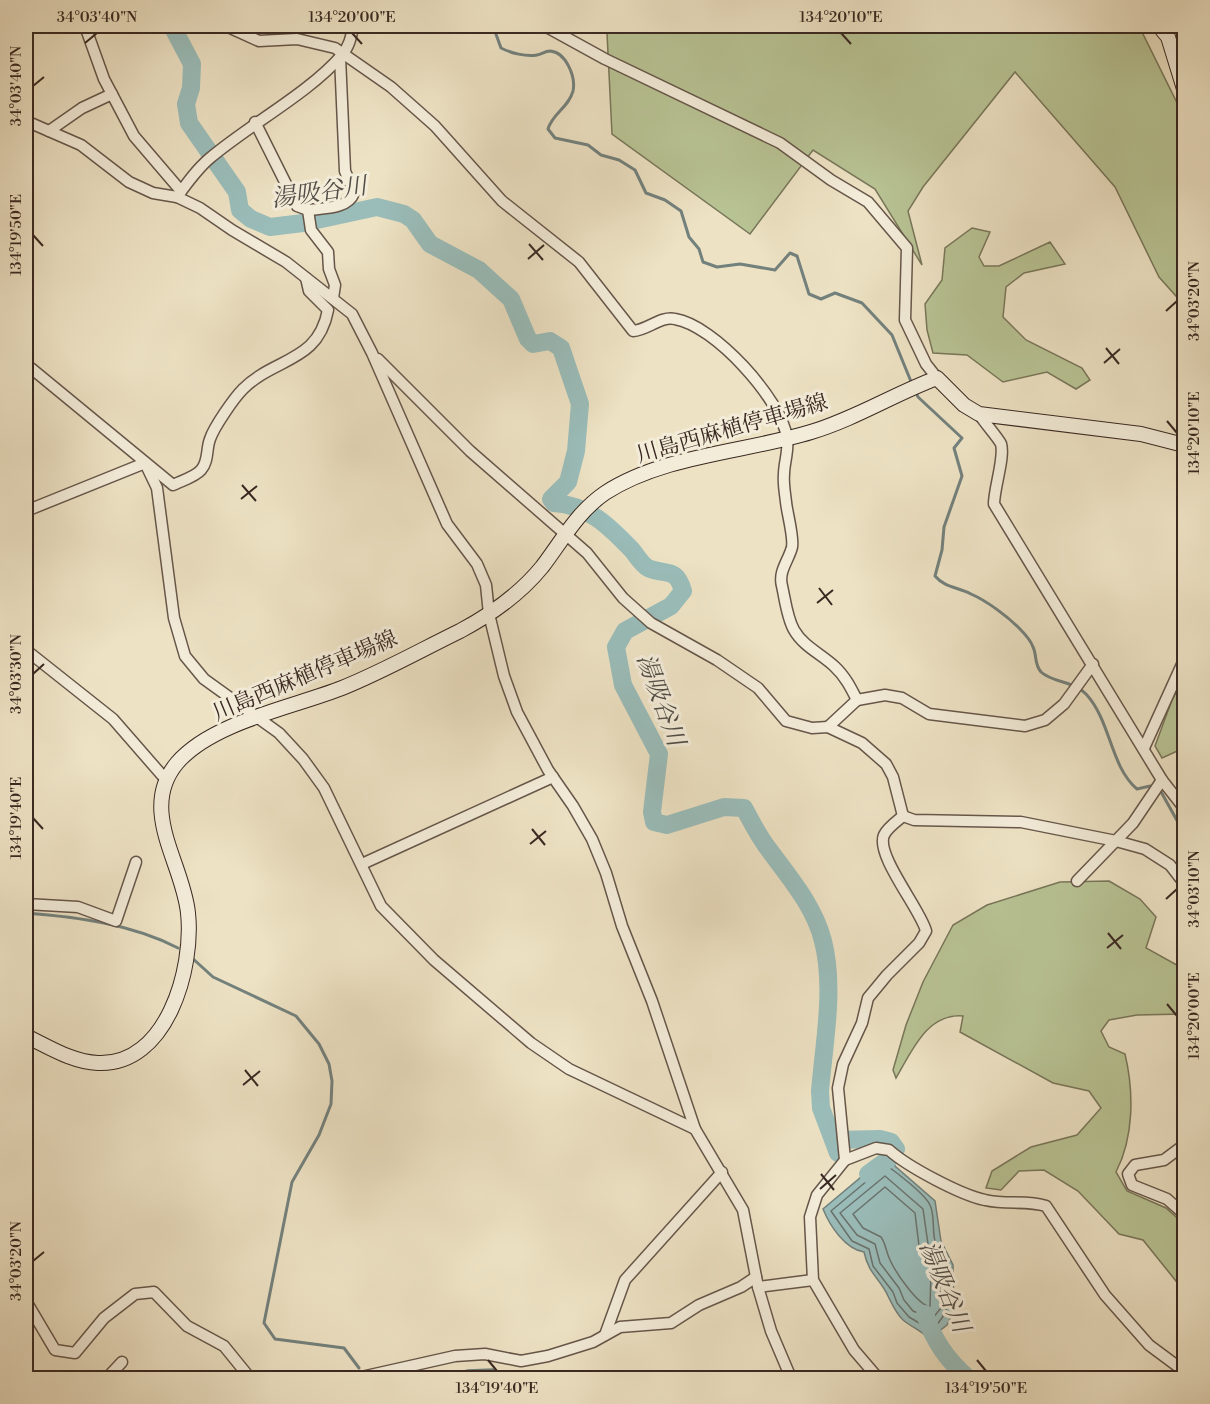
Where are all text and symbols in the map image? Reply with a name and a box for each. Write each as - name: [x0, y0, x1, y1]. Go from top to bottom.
- text: 34°03'40"N: [57, 8, 137, 27]
- text: 134°20'00"E: [308, 8, 396, 27]
- text: 134°20'10"E: [799, 8, 883, 27]
- text: 34°03'40"N: [7, 46, 26, 126]
- water label: 湯吸谷川: [269, 171, 372, 215]
- text: 134°19'50"E: [7, 194, 26, 276]
- text: 34°03'20"N: [1185, 261, 1204, 341]
- street label: 川島西麻植停車場線: [633, 389, 831, 469]
- text: 134°20'10"E: [1185, 391, 1204, 475]
- street label: 川島西麻植停車場線: [209, 625, 401, 727]
- text: 34°03'30"N: [7, 634, 26, 714]
- water label: 湯吸谷川: [629, 650, 692, 753]
- text: 134°19'40"E: [7, 777, 26, 859]
- text: 34°03'10"N: [1185, 850, 1204, 928]
- text: 134°20'00"E: [1185, 972, 1204, 1060]
- text: 34°03'20"N: [7, 1221, 26, 1301]
- water label: 湯吸谷川: [912, 1237, 977, 1340]
- text: 134°19'40"E: [456, 1379, 538, 1398]
- text: 134°19'50"E: [945, 1379, 1027, 1398]

